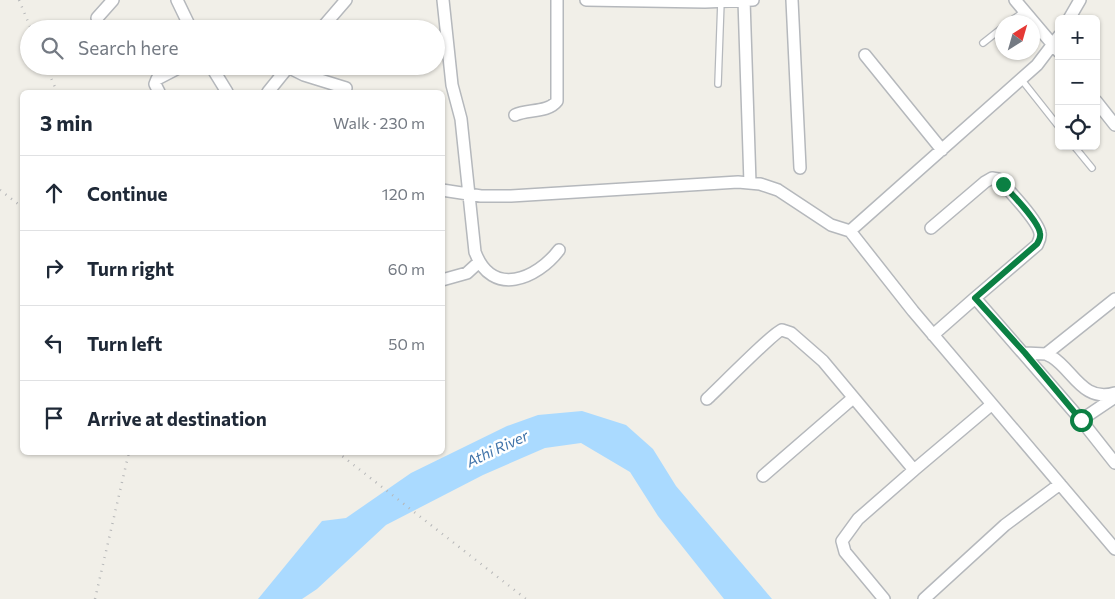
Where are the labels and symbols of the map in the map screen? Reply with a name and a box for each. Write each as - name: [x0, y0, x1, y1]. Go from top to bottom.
- north arrow: [995, 15, 1040, 60]
- route end: [992, 173, 1015, 196]
- route start: [1070, 409, 1093, 432]
- water label: Athi River: [462, 425, 532, 471]

